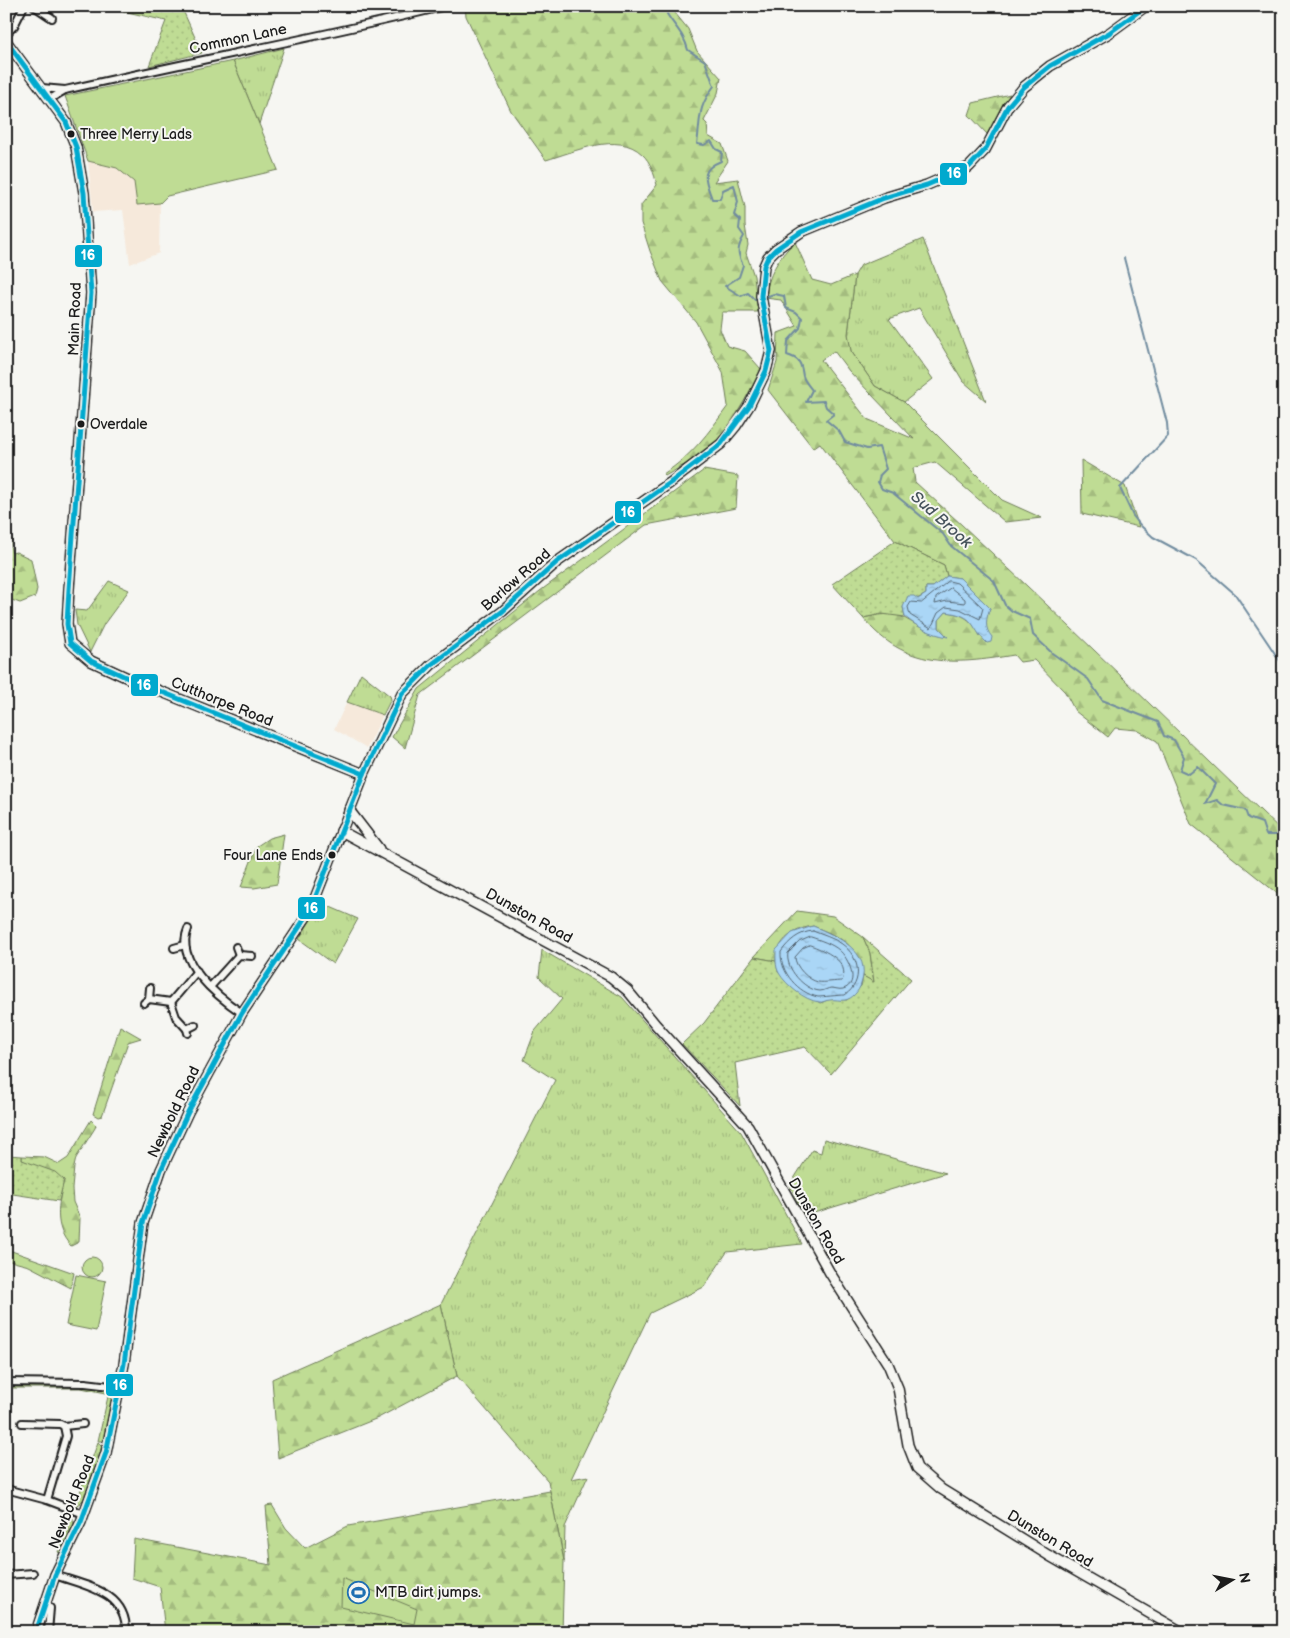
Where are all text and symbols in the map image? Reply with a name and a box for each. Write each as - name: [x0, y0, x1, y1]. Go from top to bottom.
- street label: Common Lane: [188, 19, 289, 59]
- place label: Three Merry Lads: [80, 126, 192, 143]
- marker: Three Merry Lads: [66, 129, 76, 139]
- line badge: 16: [939, 162, 968, 186]
- text: 16: [947, 165, 961, 182]
- line badge: 16: [74, 244, 103, 268]
- text: 16: [81, 247, 95, 264]
- street label: Main Road: [64, 282, 86, 356]
- place label: Overdale: [90, 416, 148, 433]
- marker: Overdale: [76, 419, 86, 429]
- water label: Sud Brook: [906, 488, 976, 553]
- line badge: 16: [614, 500, 642, 524]
- text: 16: [621, 504, 635, 521]
- street label: Barlow Road: [477, 545, 555, 615]
- line badge: 16: [130, 673, 159, 697]
- street label: Cutthorpe Road: [168, 673, 276, 731]
- text: 16: [137, 677, 151, 694]
- place label: Four Lane Ends: [223, 847, 323, 864]
- marker: Four Lane Ends: [327, 850, 337, 860]
- street label: Dunston Road: [482, 884, 576, 948]
- line badge: 16: [297, 896, 326, 920]
- text: 16: [304, 900, 318, 917]
- street label: Newbold Road: [144, 1063, 204, 1161]
- street label: Dunston Road: [784, 1174, 848, 1268]
- line badge: 16: [105, 1373, 134, 1397]
- text: 16: [113, 1377, 127, 1394]
- street label: Newbold Road: [45, 1452, 99, 1552]
- street label: Dunston Road: [1004, 1506, 1096, 1572]
- north arrow: [1208, 1556, 1258, 1606]
- text: N: [1235, 1571, 1254, 1584]
- sports icon: MTB dirt jumps.: [347, 1580, 371, 1604]
- place label: MTB dirt jumps.: [375, 1583, 481, 1602]

